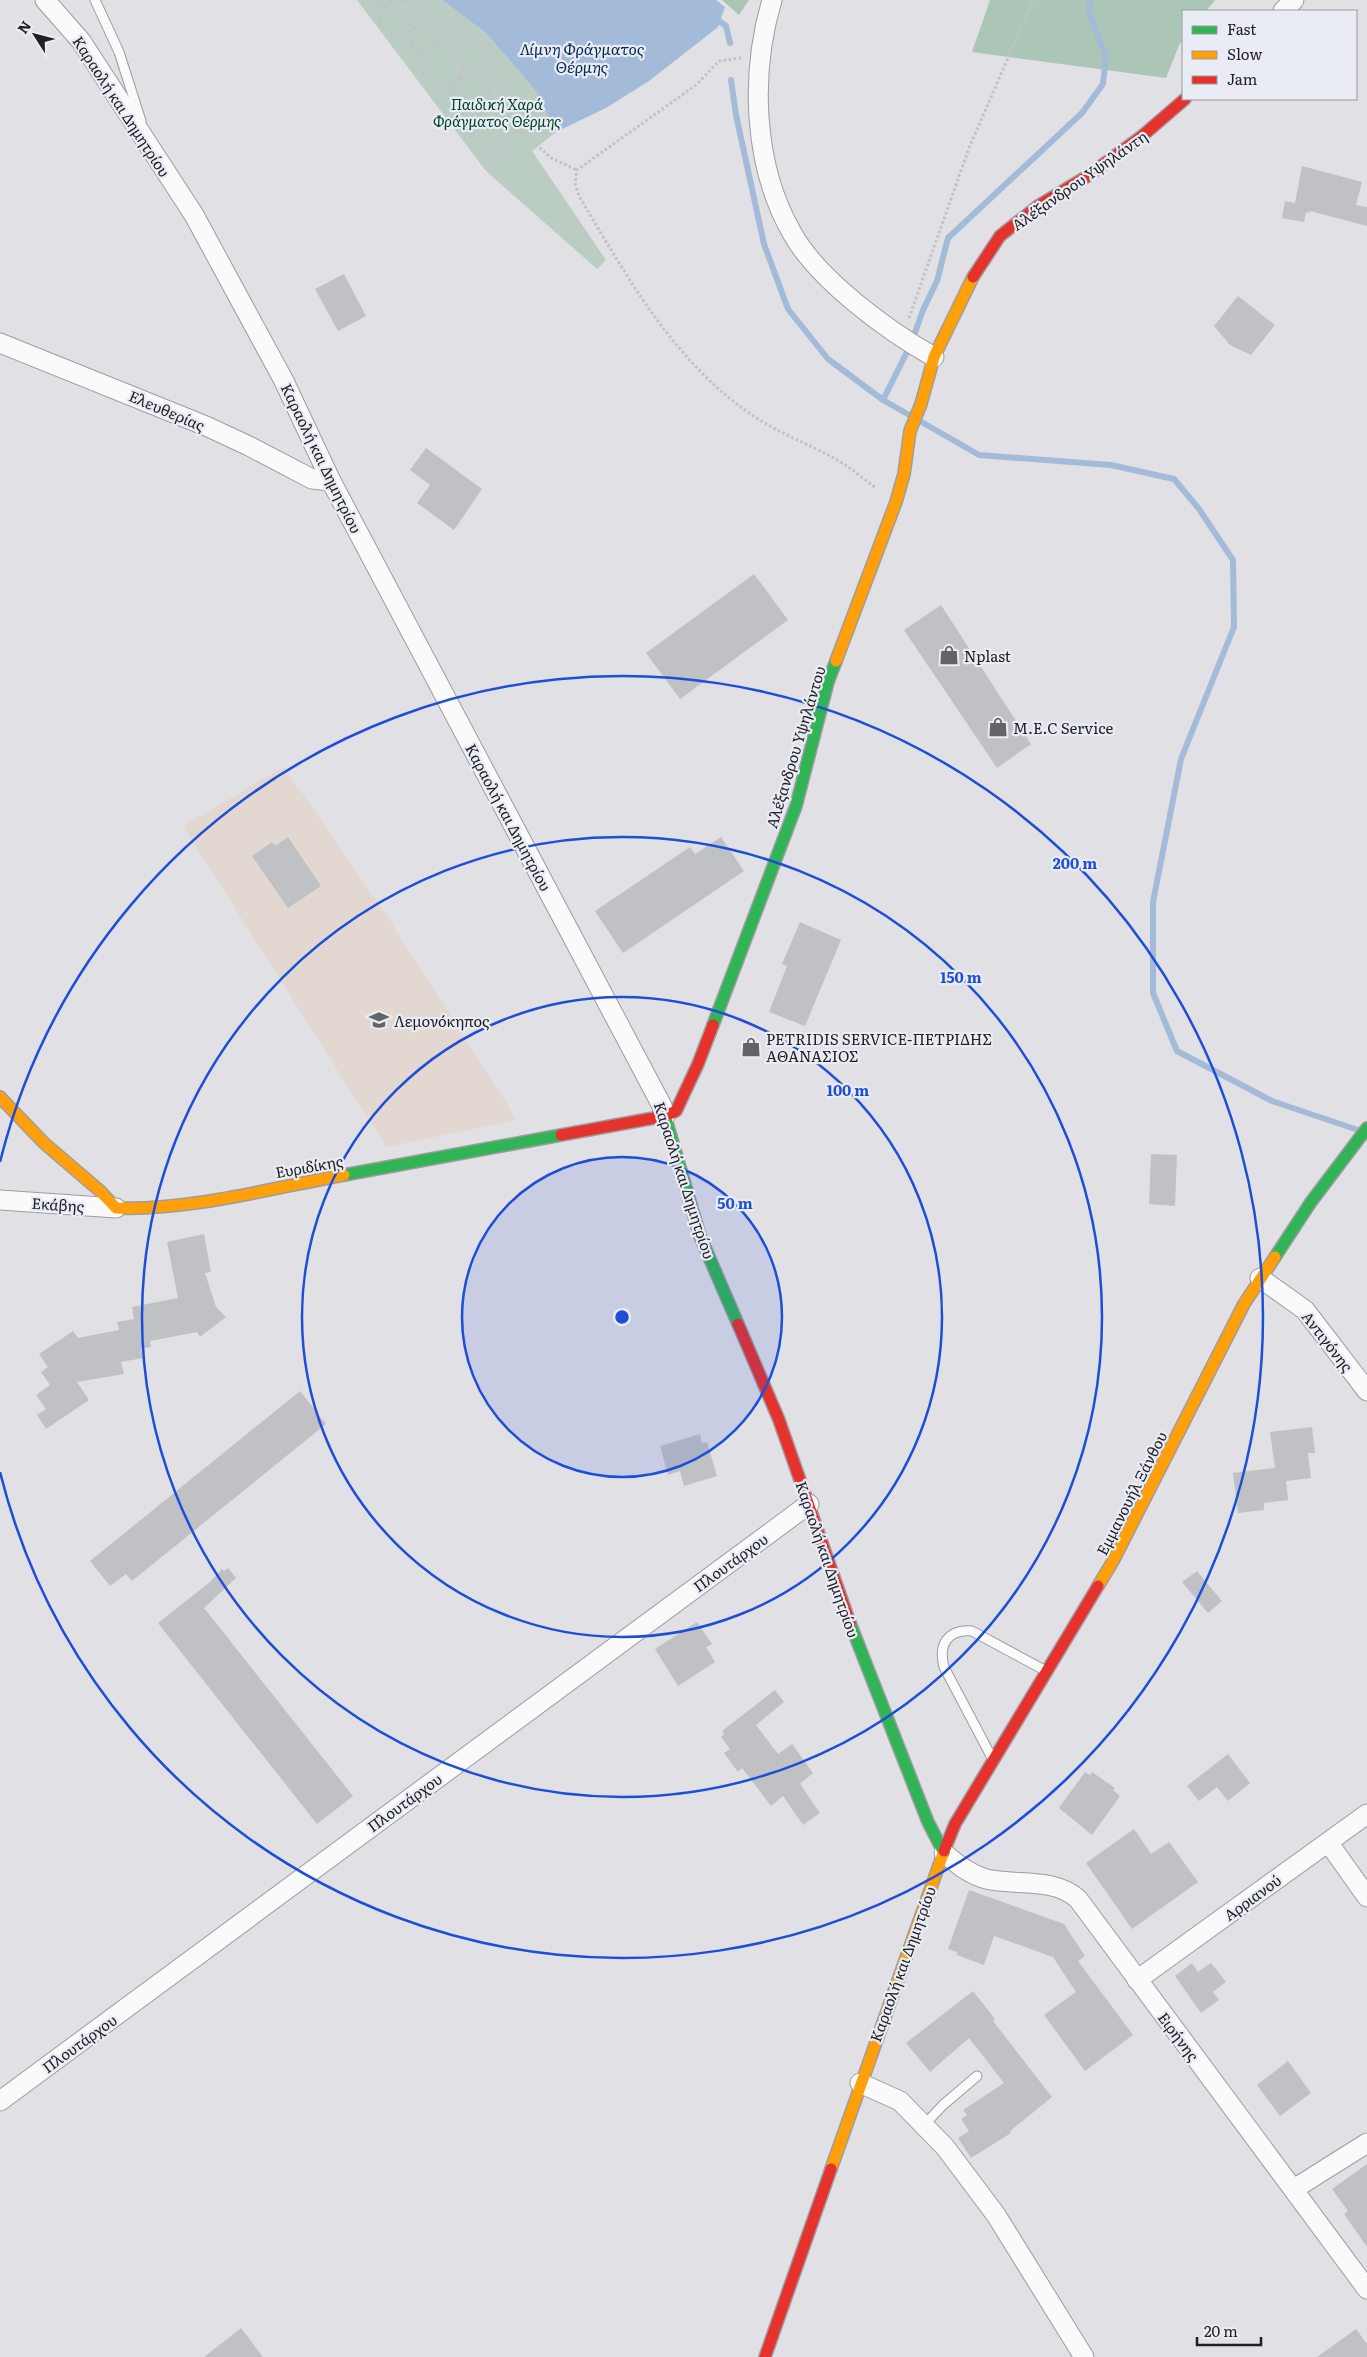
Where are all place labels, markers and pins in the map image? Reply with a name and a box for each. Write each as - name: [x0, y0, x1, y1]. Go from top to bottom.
- shop icon: Nplast: [938, 644, 960, 666]
- place label: Nplast: [964, 644, 1011, 667]
- shop icon: M.E.C Service: [987, 716, 1009, 738]
- place label: M.E.C Service: [1013, 716, 1114, 739]
- school or university icon: Λεμονόκηπος: [368, 1009, 390, 1031]
- place label: Λεμονόκηπος: [394, 1009, 490, 1032]
- place label: PETRIDIS SERVICE-ΠΕΤΡΙΔΗΣ ΑΘΑΝΑΣΙΟΣ: [766, 1027, 992, 1067]
- shop icon: PETRIDIS SERVICE-ΠΕΤΡΙΔΗΣ ΑΘΑΝΑΣΙΟΣ: [740, 1036, 762, 1058]
- centre of rings: [613, 1308, 631, 1326]

